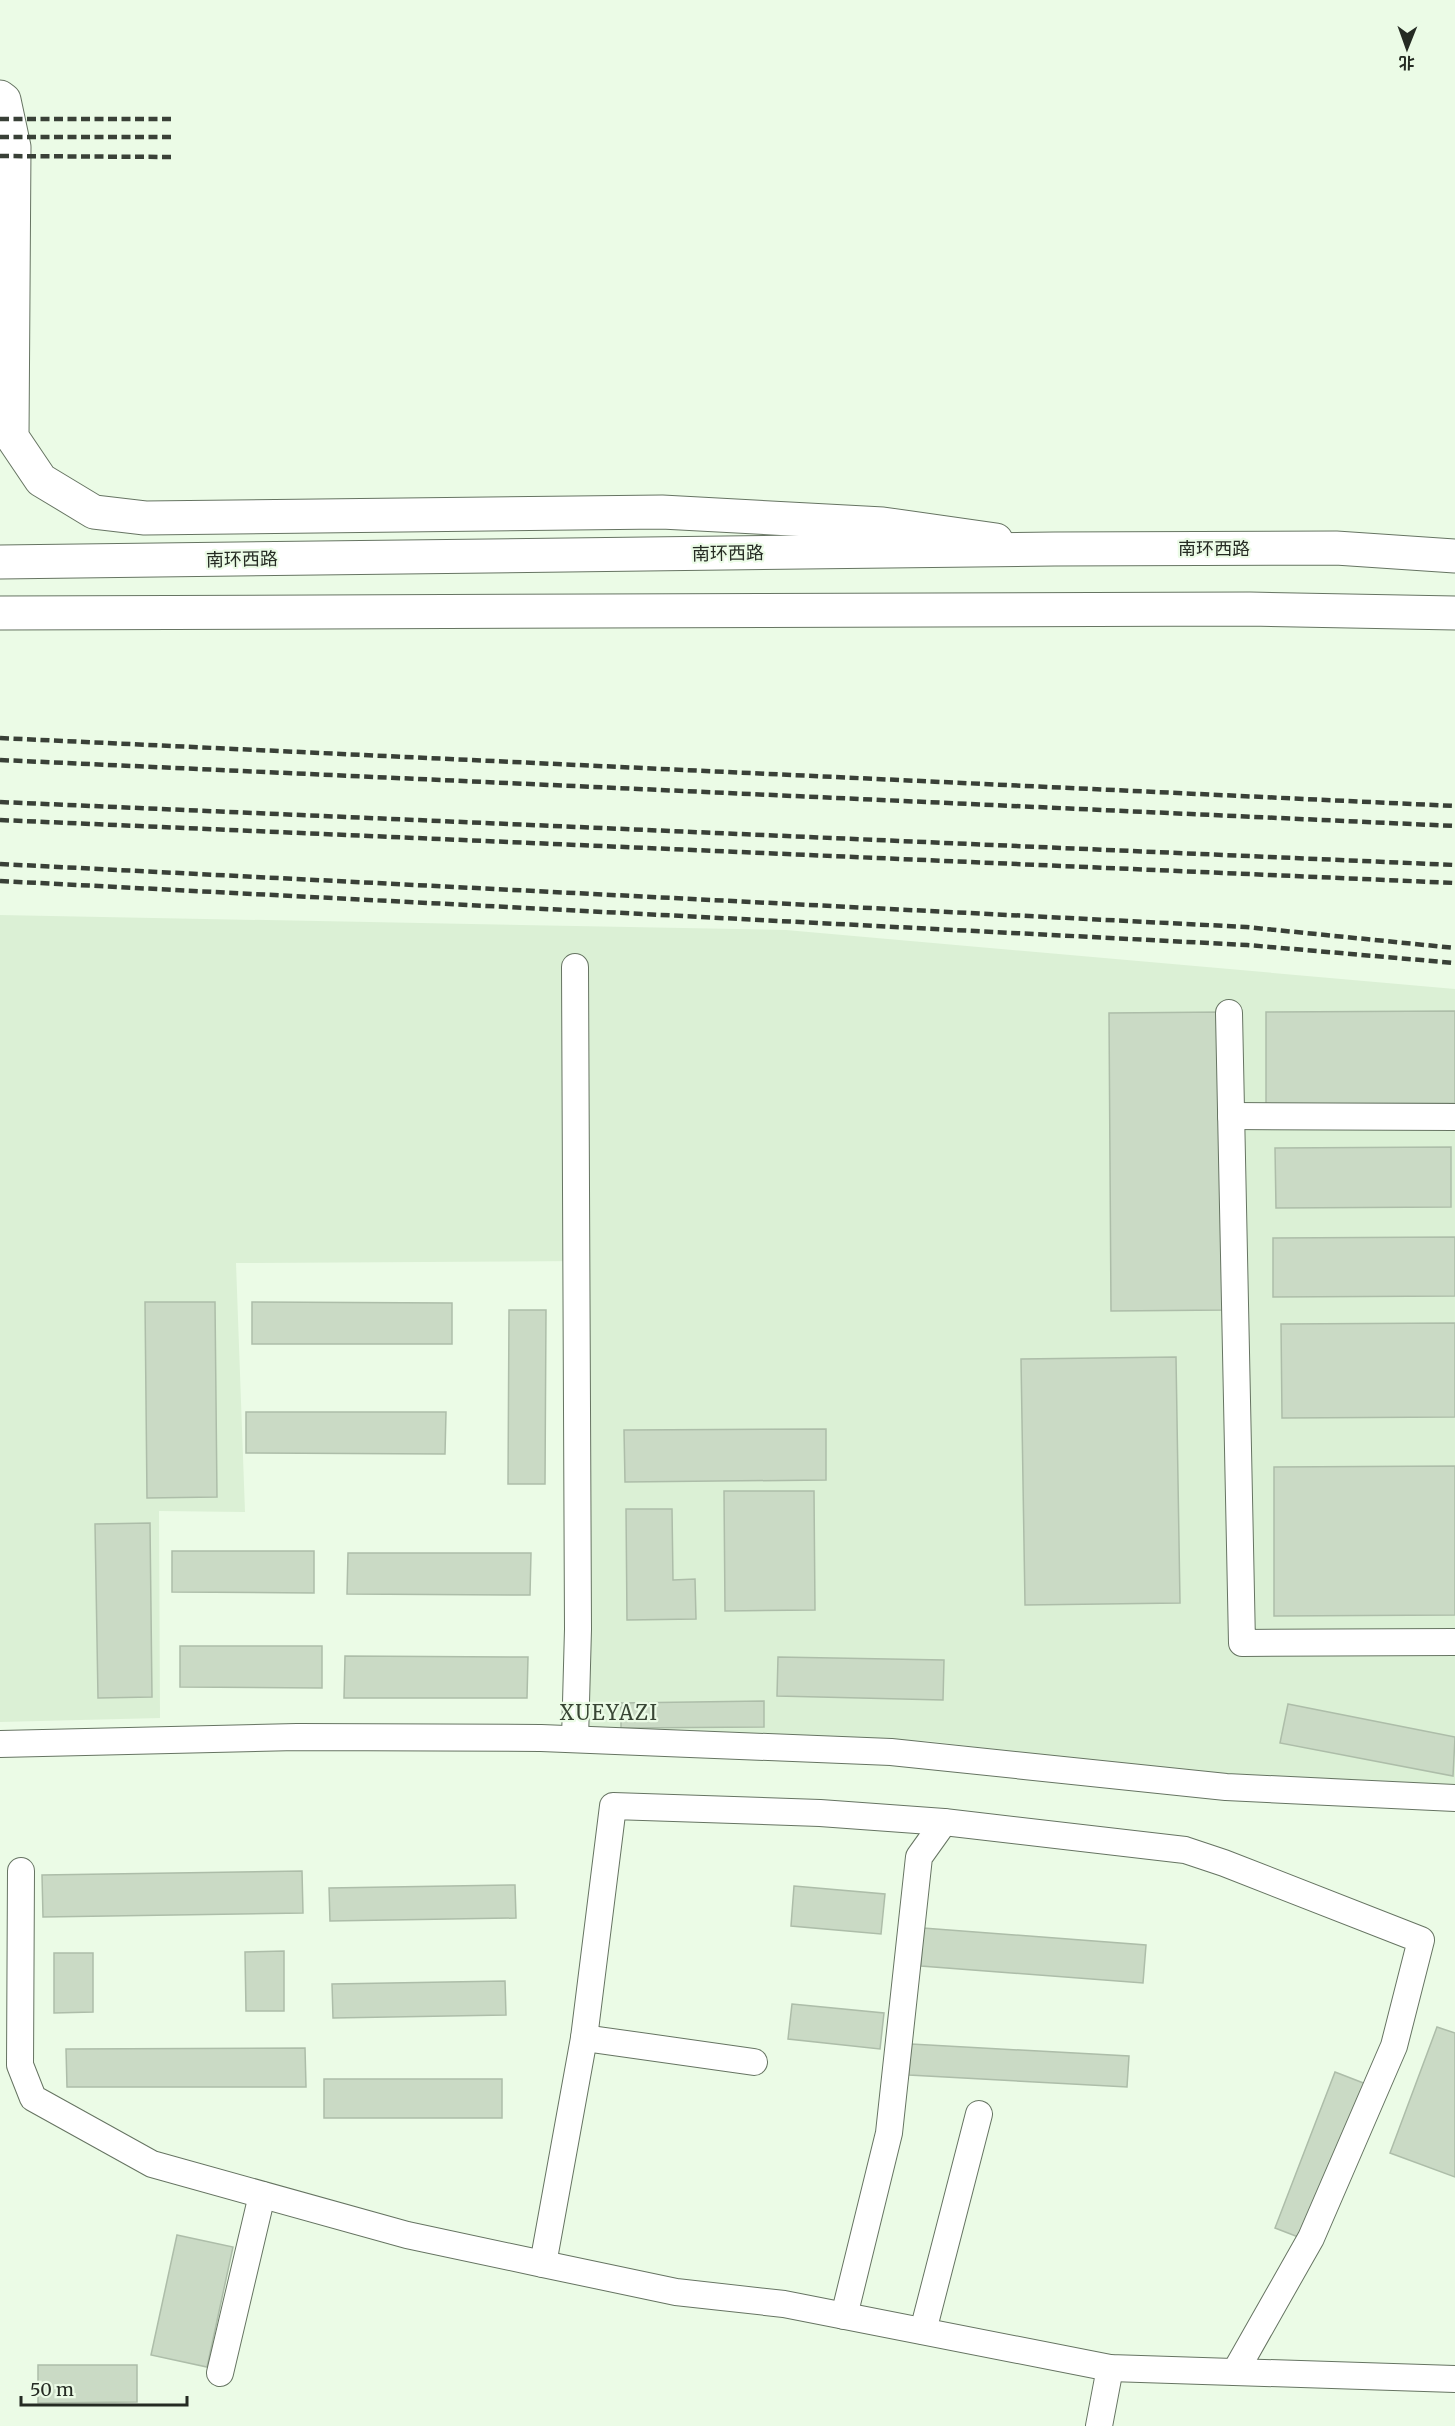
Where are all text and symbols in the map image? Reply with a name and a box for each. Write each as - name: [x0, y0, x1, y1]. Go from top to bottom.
- north arrow: [1377, 18, 1437, 78]
- text: 北: [1399, 53, 1415, 73]
- street label: 南环西路: [1178, 537, 1250, 560]
- street label: 南环西路: [692, 541, 764, 565]
- street label: 南环西路: [206, 547, 278, 571]
- district label: XUEYAZI: [560, 1700, 658, 1725]
- scale bar: [21, 2369, 188, 2407]
- text: 50 m: [30, 2378, 74, 2401]

